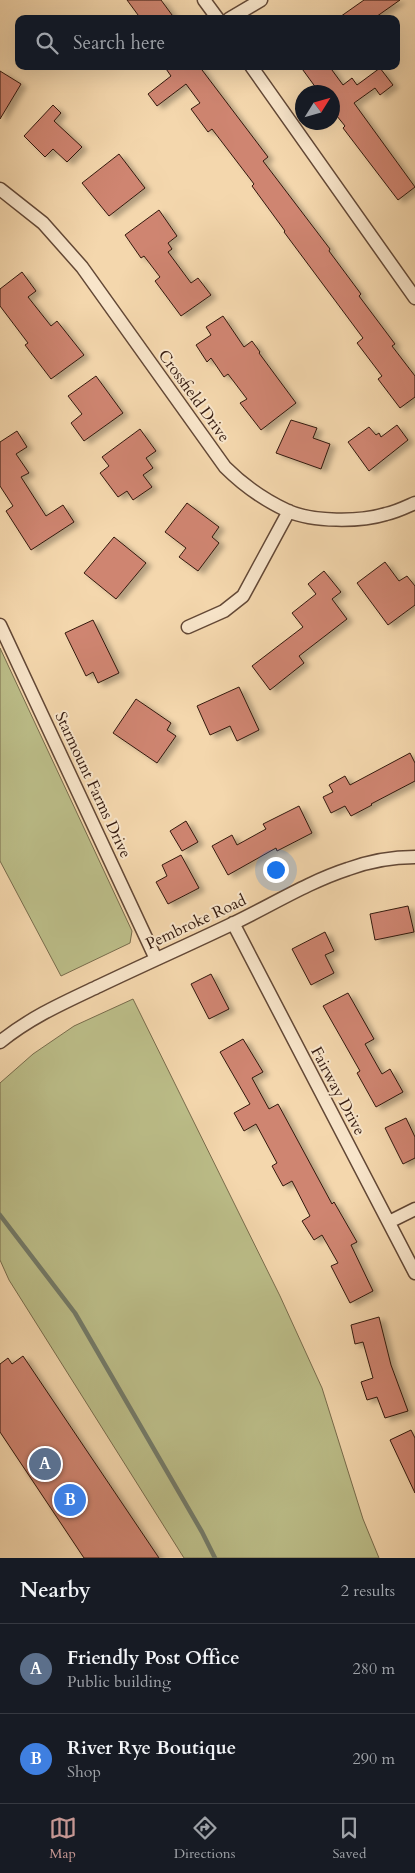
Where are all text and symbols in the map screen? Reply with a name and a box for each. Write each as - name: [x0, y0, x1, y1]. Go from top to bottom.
- search box: [15, 15, 400, 70]
- icon: search: [33, 29, 61, 57]
- text: Search here: [73, 30, 165, 56]
- north arrow: [295, 85, 340, 130]
- street label: Crossfield Drive: [153, 345, 235, 447]
- street label: Starmount Farms Drive: [49, 708, 137, 862]
- your location: [263, 857, 289, 883]
- street label: Pembroke Road: [142, 889, 250, 955]
- street label: Fairway Drive: [305, 1043, 371, 1139]
- pin: A: [29, 1445, 61, 1483]
- pin: B: [54, 1481, 86, 1519]
- text: Nearby: [20, 1576, 91, 1605]
- text: 2 results: [341, 1580, 395, 1602]
- text: Friendly Post Office: [67, 1645, 240, 1671]
- text: A: [30, 1658, 42, 1680]
- text: 280 m: [353, 1658, 395, 1680]
- text: Public building: [67, 1671, 171, 1693]
- text: River Rye Boutique: [67, 1735, 236, 1761]
- text: B: [30, 1748, 42, 1770]
- text: 290 m: [353, 1748, 395, 1770]
- text: Shop: [67, 1761, 101, 1783]
- tab: Map: [49, 1814, 77, 1863]
- tab: Directions: [174, 1814, 235, 1863]
- tab: Saved: [332, 1814, 366, 1863]

